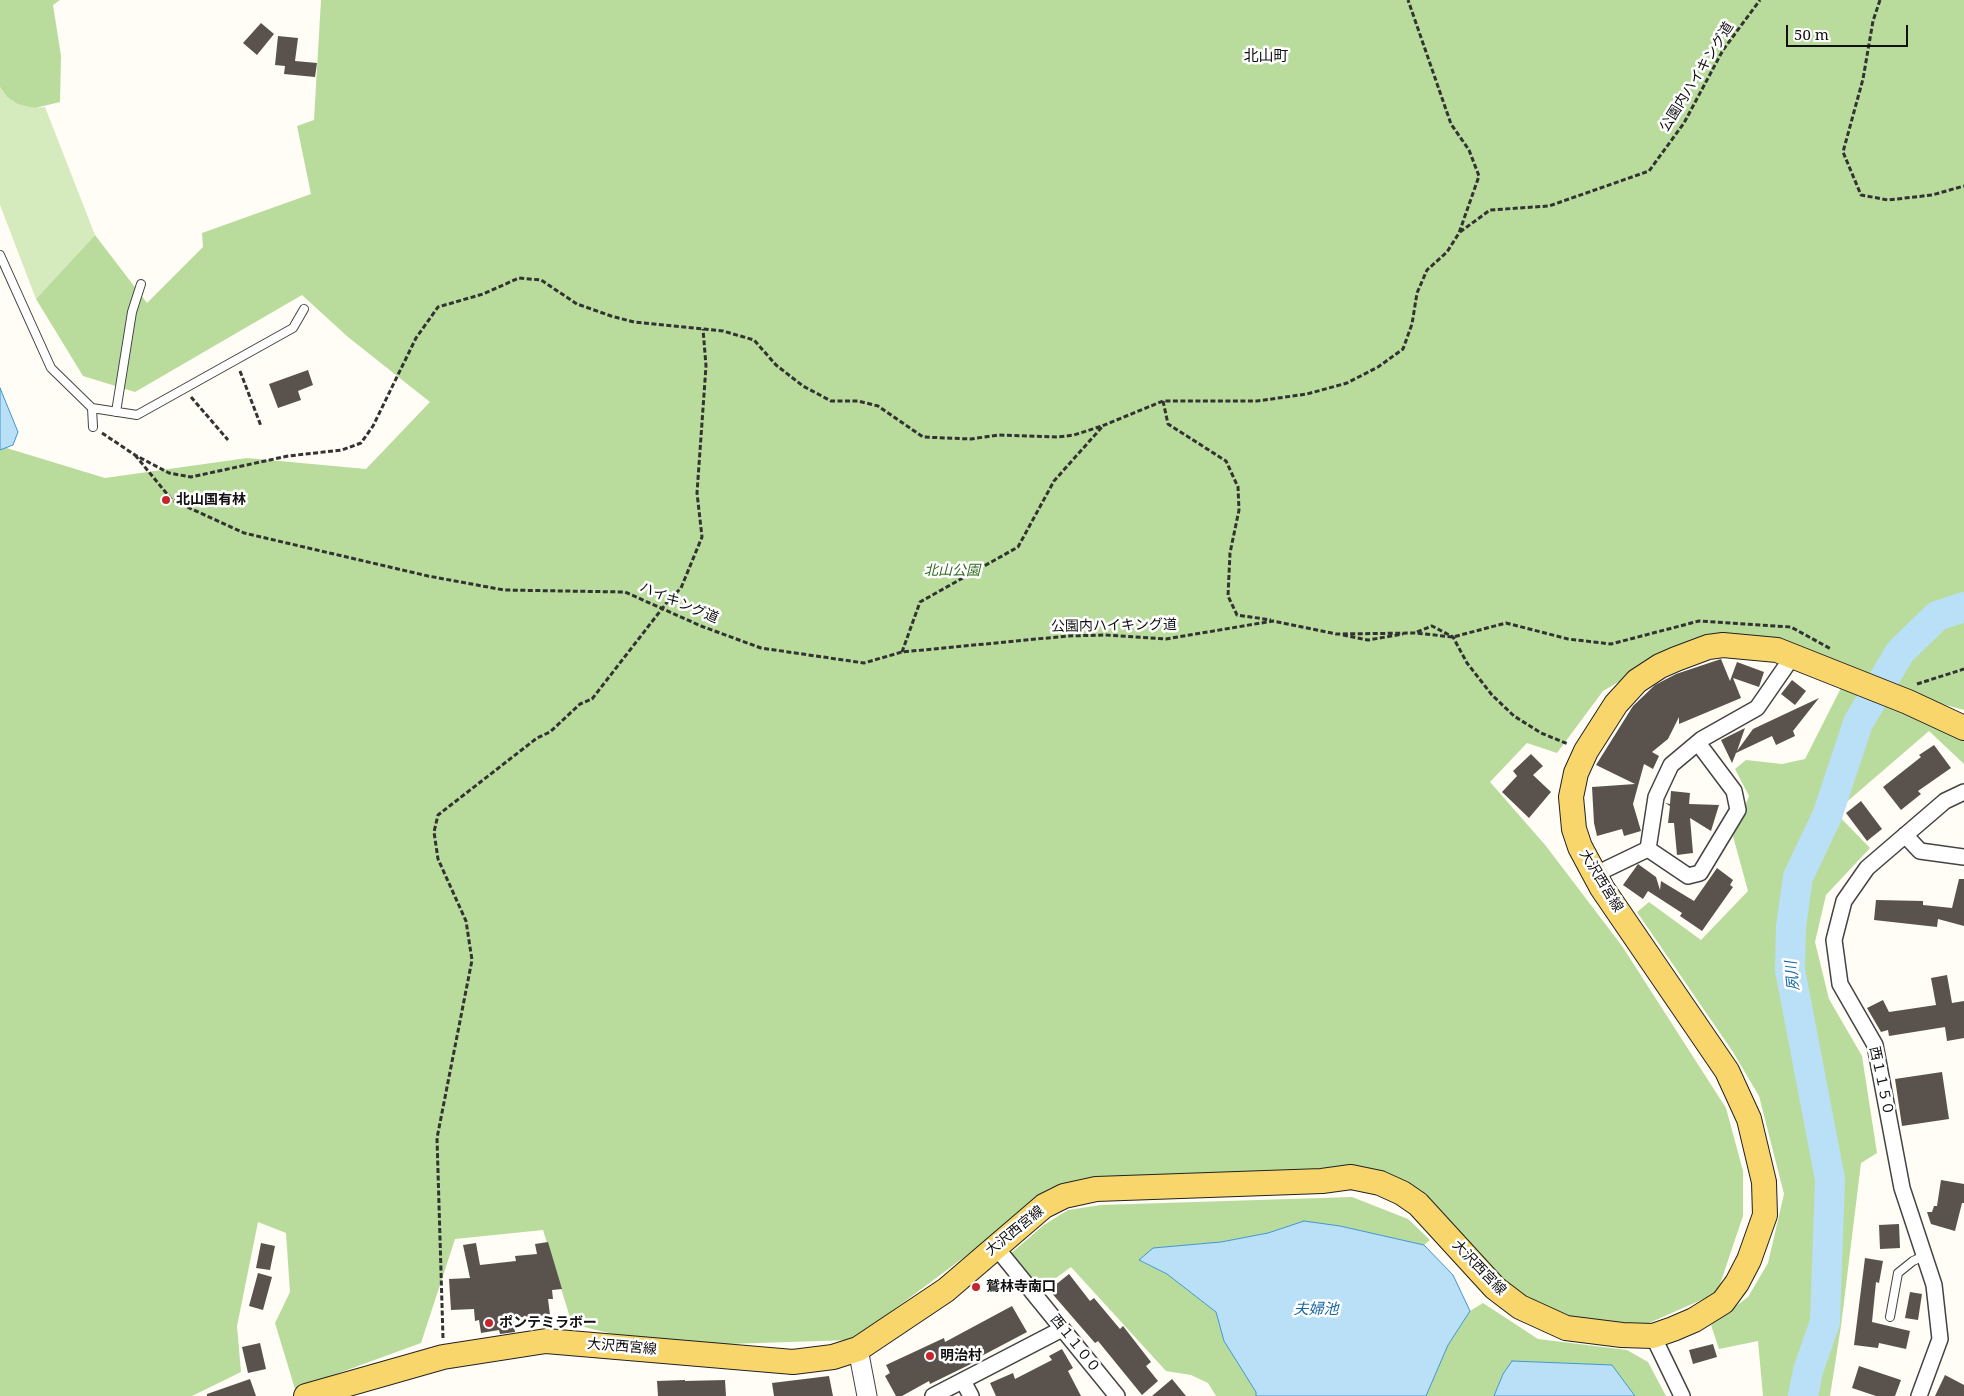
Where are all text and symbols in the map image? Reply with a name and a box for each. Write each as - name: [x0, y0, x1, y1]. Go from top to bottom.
- scale bar: [1789, 15, 1912, 47]
- street label: 公園内ハイキング道: [1656, 19, 1738, 135]
- text: 50 m: [1794, 24, 1829, 44]
- district label: 北山町: [1244, 48, 1288, 66]
- place label: 北山国有林: [176, 492, 246, 508]
- marker: 北山国有林: [160, 494, 172, 506]
- park label: 北山公園: [924, 563, 980, 579]
- street label: ハイキング道: [637, 579, 721, 627]
- street label: 公園内ハイキング道: [1051, 617, 1177, 635]
- street label: 大沢西宮線: [1576, 847, 1626, 915]
- water label: 夙川: [1782, 960, 1804, 992]
- street label: 西１１５０: [1866, 1045, 1896, 1117]
- street label: 大沢西宮線: [983, 1202, 1047, 1260]
- street label: 大沢西宮線: [1449, 1237, 1509, 1299]
- place label: 鷲林寺南口: [986, 1279, 1056, 1295]
- marker: 鷲林寺南口: [970, 1281, 982, 1293]
- water label: 夫婦池: [1294, 1301, 1338, 1319]
- street label: 西１１００: [1046, 1312, 1104, 1376]
- place label: ポンテミラボー: [499, 1315, 597, 1331]
- marker: ポンテミラボー: [483, 1317, 495, 1329]
- street label: 大沢西宮線: [586, 1336, 658, 1358]
- place label: 明治村: [940, 1348, 982, 1364]
- marker: 明治村: [924, 1350, 936, 1362]

